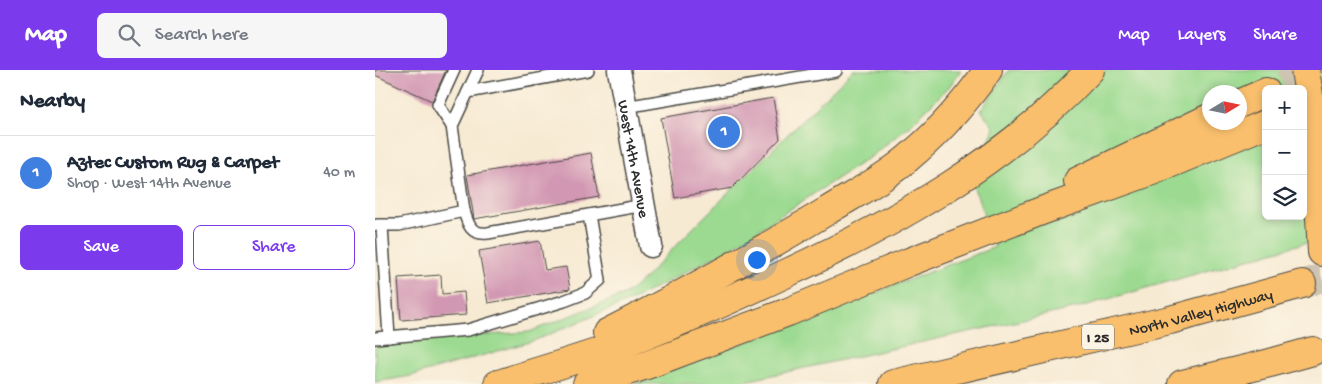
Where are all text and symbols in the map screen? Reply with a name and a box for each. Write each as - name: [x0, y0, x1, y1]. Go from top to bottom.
- search box: [97, 13, 447, 58]
- text: Map: [25, 21, 67, 50]
- icon: search: [115, 21, 143, 49]
- text: Search here: [155, 24, 248, 47]
- text: Map: [1118, 25, 1150, 46]
- text: Layers: [1178, 25, 1225, 46]
- text: Share: [1253, 25, 1297, 46]
- north arrow: [1202, 85, 1247, 130]
- map controls: [1262, 85, 1307, 220]
- button: +: [1262, 85, 1307, 130]
- text: Nearby: [20, 90, 85, 115]
- street label: West 14th Avenue: [612, 99, 652, 220]
- pin: 1: [708, 113, 740, 151]
- button: −: [1262, 130, 1307, 175]
- text: Aztec Custom Rug & Carpet: [67, 152, 279, 175]
- text: 1: [33, 164, 39, 183]
- text: 40 m: [323, 164, 355, 183]
- text: Shop · West 14th Avenue: [67, 175, 231, 194]
- button: layers: [1262, 175, 1307, 220]
- button: Save: [20, 225, 183, 270]
- button: Share: [193, 225, 355, 270]
- your location: [744, 247, 770, 273]
- street label: North Valley Highway: [1128, 286, 1275, 342]
- road number: I 25: [1082, 324, 1114, 350]

